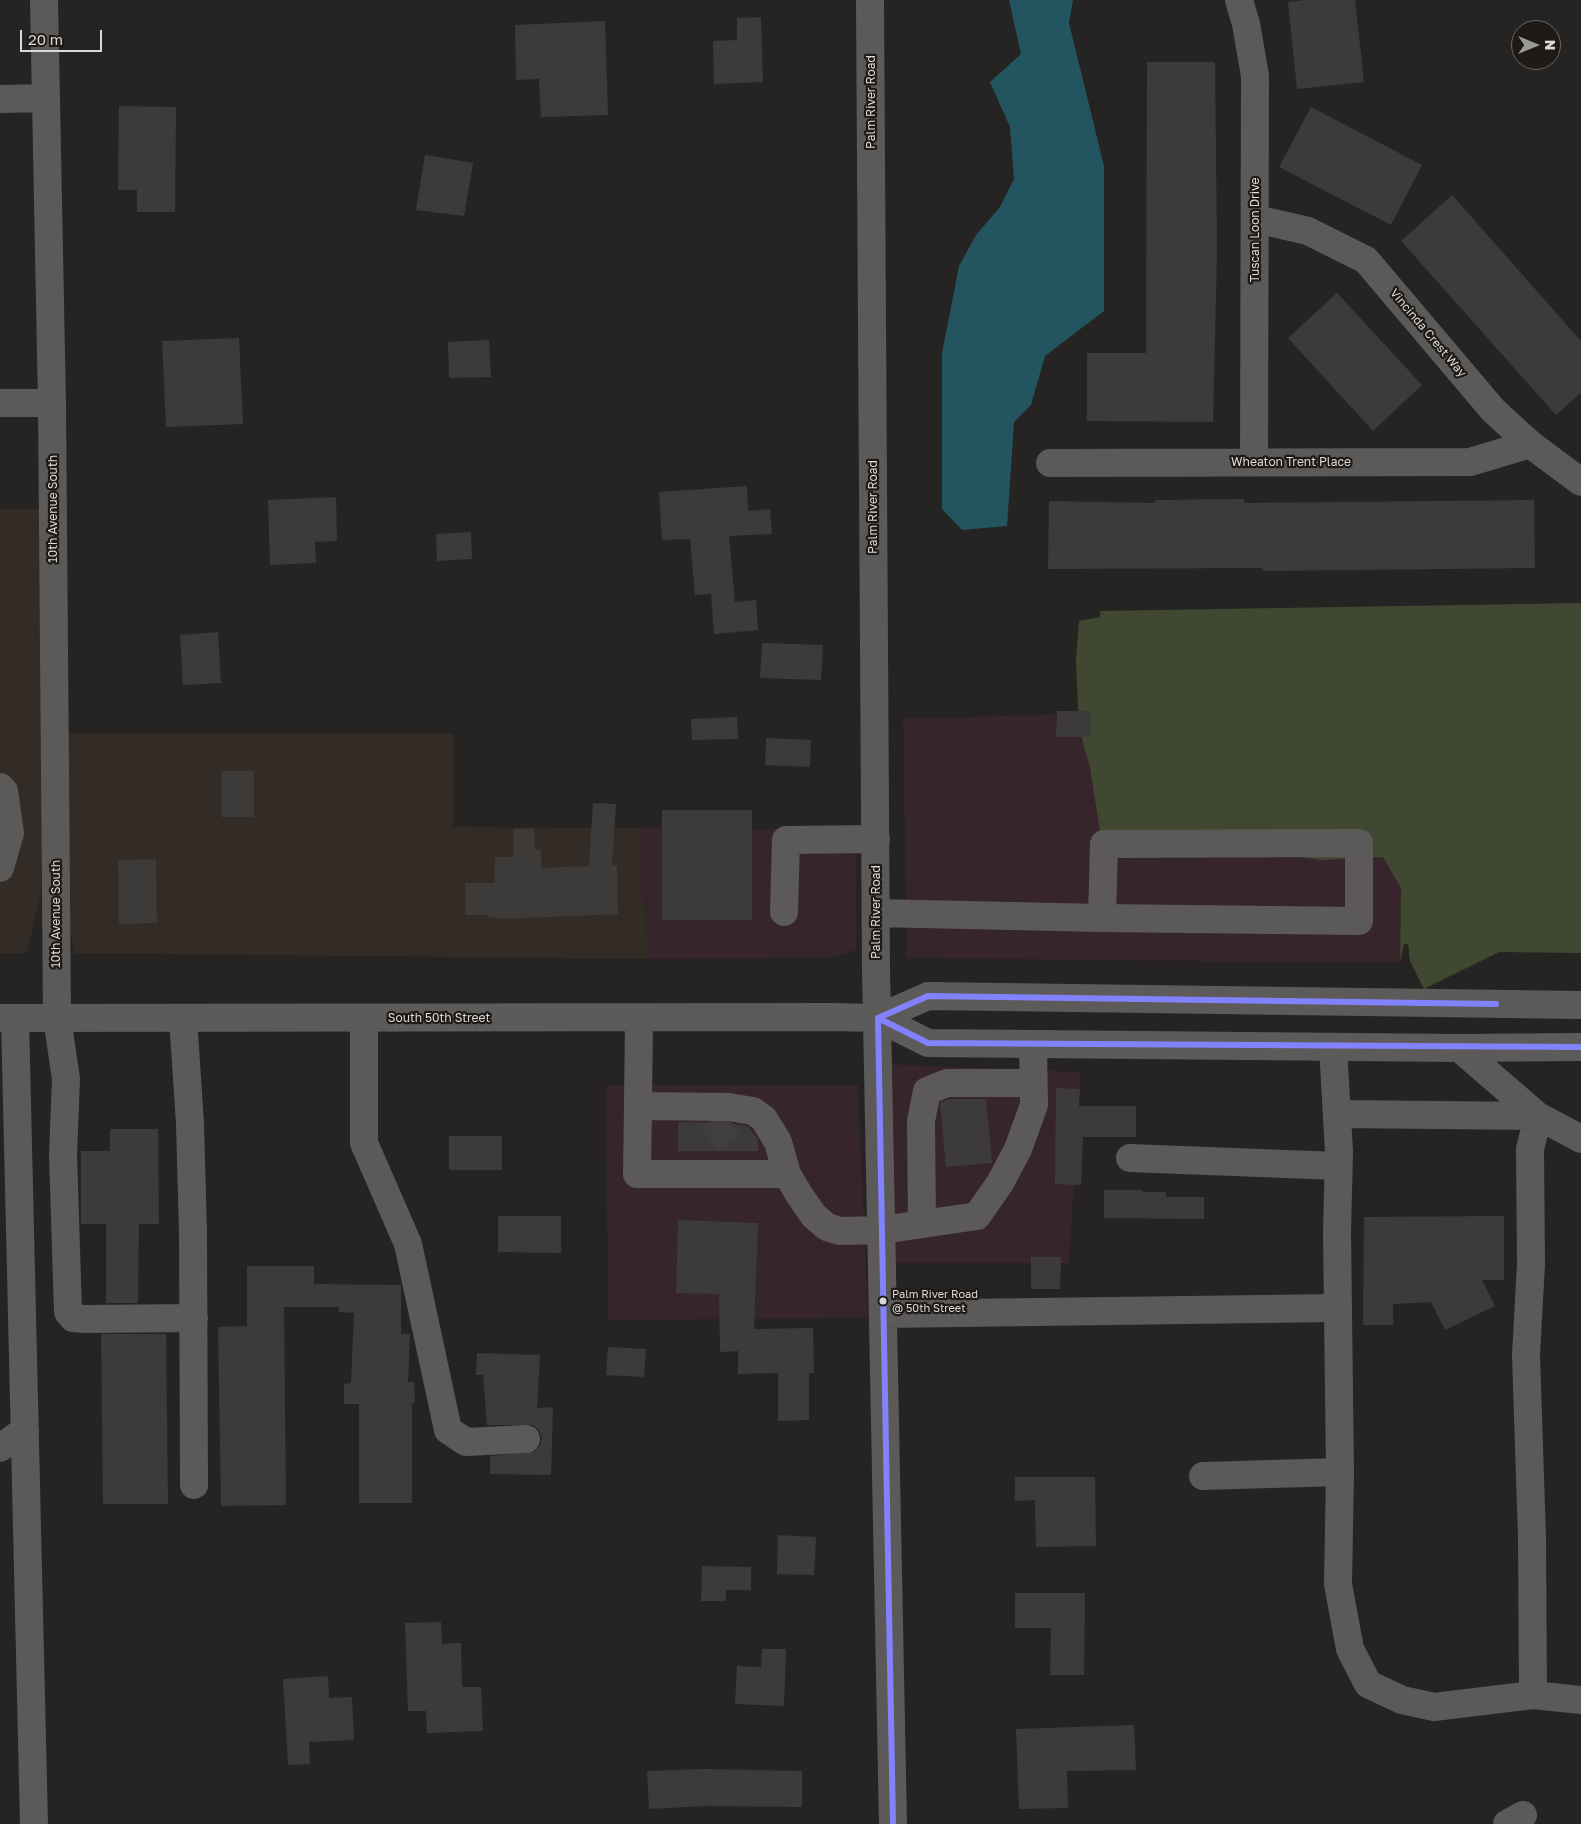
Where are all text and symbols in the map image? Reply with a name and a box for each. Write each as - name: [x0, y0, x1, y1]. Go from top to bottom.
- scale bar: [22, 20, 105, 52]
- north arrow: [1511, 20, 1561, 70]
- text: 20 m: [28, 30, 63, 48]
- text: N: [1542, 40, 1559, 50]
- street label: Palm River Road: [864, 55, 878, 149]
- street label: Tuscan Loon Drive: [1248, 178, 1262, 282]
- street label: Vincinda Crest Way: [1387, 286, 1469, 380]
- street label: 10th Avenue South: [46, 455, 60, 563]
- street label: Wheaton Trent Place: [1231, 455, 1351, 469]
- street label: Palm River Road: [866, 460, 880, 554]
- street label: 10th Avenue South: [49, 860, 63, 968]
- street label: Palm River Road: [869, 865, 883, 959]
- street label: South 50th Street: [388, 1011, 490, 1025]
- place label: Palm River Road @ 50th Street: [892, 1288, 978, 1314]
- marker: Palm River Road @ 50th Street: [878, 1296, 888, 1306]

